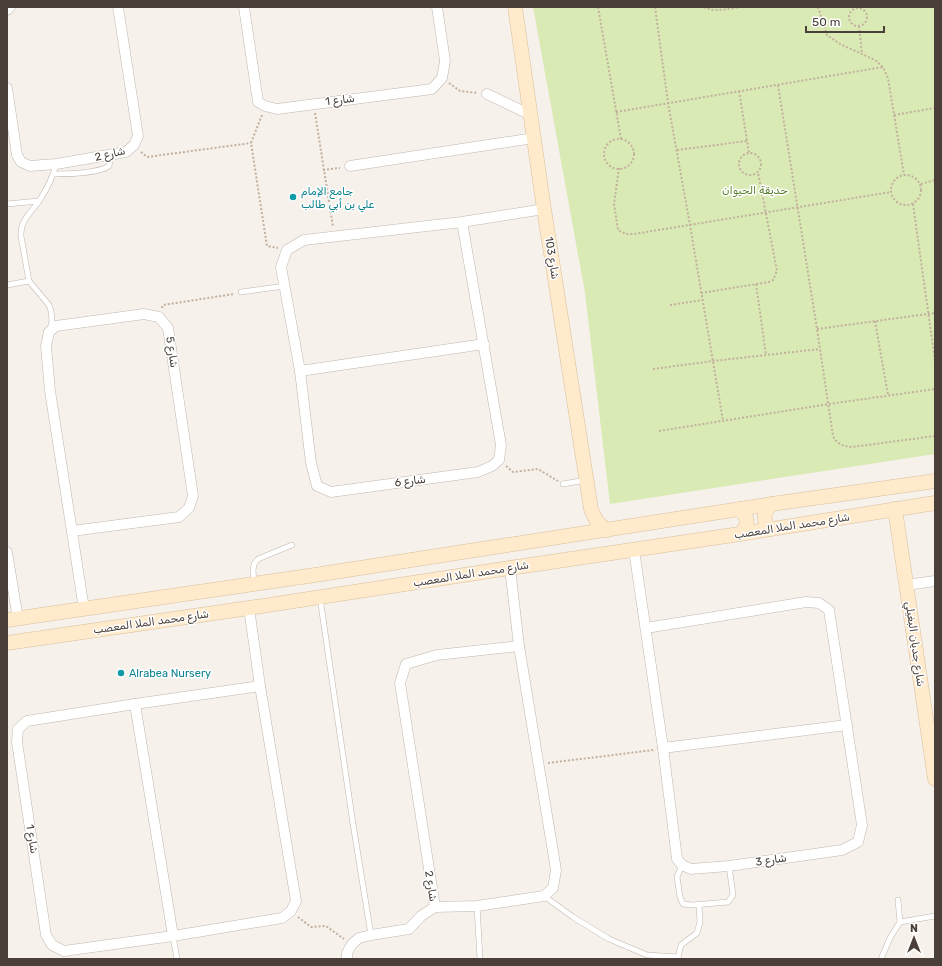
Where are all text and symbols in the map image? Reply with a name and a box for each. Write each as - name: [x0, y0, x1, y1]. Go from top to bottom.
- scale bar: [806, 8, 884, 34]
- text: 50 m: [812, 15, 840, 29]
- street label: شارع 1: [325, 92, 356, 110]
- street label: شارع 2: [93, 144, 127, 166]
- park label: حديقة الحيوان: [722, 184, 788, 198]
- place label: جامع الإمام علي بن أبي طالب: [301, 185, 375, 213]
- marker: جامع الإمام علي بن أبي طالب: [288, 192, 298, 202]
- street label: شارع 103: [540, 236, 562, 281]
- street label: شارع 5: [161, 336, 181, 369]
- street label: شارع 6: [394, 473, 427, 491]
- street label: شارع محمد الملا المعصب: [733, 510, 851, 544]
- street label: شارع محمد الملا المعصب: [412, 558, 530, 592]
- street label: شارع جديان البغيلي: [901, 601, 927, 688]
- street label: شارع محمد الملا المعصب: [92, 607, 210, 639]
- place label: Alrabea Nursery: [129, 667, 211, 680]
- marker: Alrabea Nursery: [116, 668, 126, 678]
- street label: شارع 1: [21, 823, 41, 855]
- street label: شارع 3: [755, 851, 788, 871]
- street label: شارع 2: [420, 870, 440, 903]
- north arrow: [894, 918, 934, 958]
- text: N: [910, 922, 918, 935]

